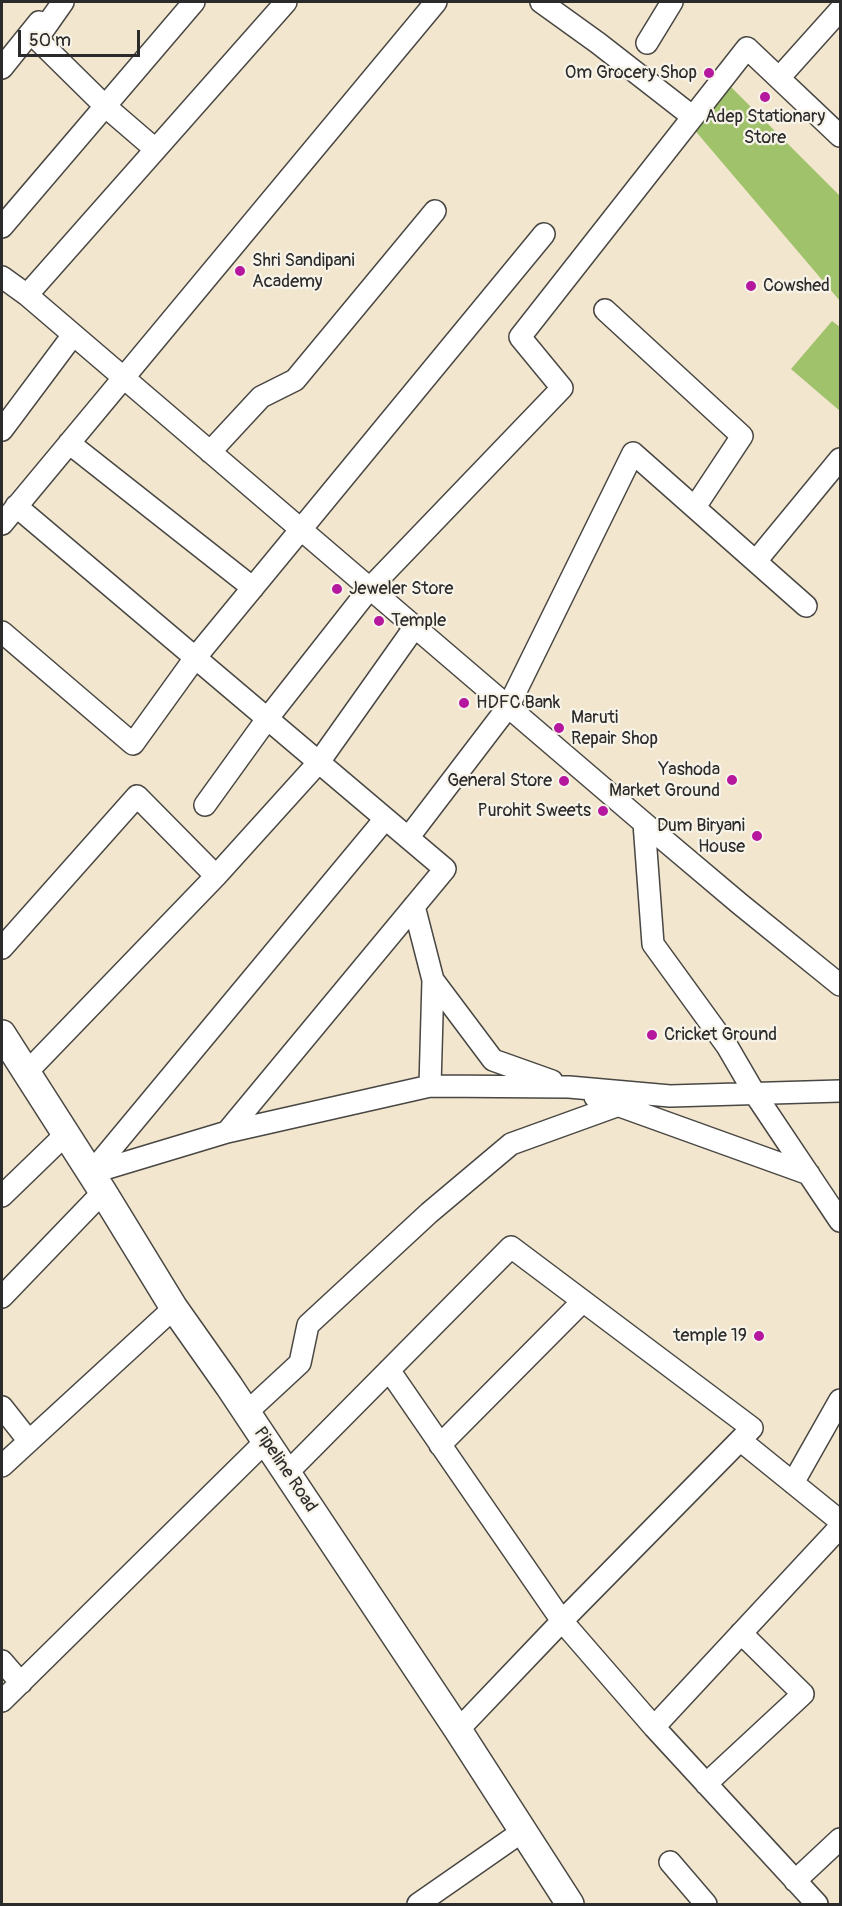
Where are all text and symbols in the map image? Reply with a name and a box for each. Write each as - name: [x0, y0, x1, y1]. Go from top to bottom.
- scale bar: [21, 18, 142, 56]
- text: 50 m: [29, 29, 71, 52]
- place label: Om Grocery Shop: [565, 62, 697, 84]
- marker: Om Grocery Shop: [702, 66, 716, 80]
- marker: Adep Stationary Store: [758, 90, 772, 104]
- place label: Adep Stationary Store: [705, 106, 825, 148]
- place label: Shri Sandipani Academy: [252, 250, 355, 292]
- marker: Shri Sandipani Academy: [233, 264, 247, 278]
- place label: Cowshed: [763, 275, 830, 297]
- marker: Cowshed: [744, 279, 758, 293]
- place label: Jeweler Store: [349, 578, 453, 600]
- marker: Jeweler Store: [330, 582, 344, 596]
- place label: Temple: [391, 610, 446, 632]
- marker: Temple: [372, 614, 386, 628]
- place label: HDFC Bank: [476, 692, 560, 714]
- marker: HDFC Bank: [457, 696, 471, 710]
- place label: Maruti Repair Shop: [571, 707, 658, 750]
- marker: Maruti Repair Shop: [552, 721, 566, 735]
- place label: Yashoda Market Ground: [609, 759, 720, 802]
- place label: General Store: [447, 770, 552, 792]
- marker: Yashoda Market Ground: [725, 773, 739, 787]
- marker: General Store: [557, 774, 571, 788]
- place label: Purohit Sweets: [478, 800, 591, 822]
- marker: Purohit Sweets: [596, 804, 610, 818]
- place label: Dum Biryani House: [657, 815, 745, 858]
- marker: Dum Biryani House: [750, 829, 764, 843]
- place label: Cricket Ground: [664, 1024, 777, 1046]
- marker: Cricket Ground: [645, 1028, 659, 1042]
- place label: temple 19: [673, 1325, 747, 1347]
- marker: temple 19: [752, 1329, 766, 1343]
- street label: Pipeline Road: [249, 1423, 321, 1517]

